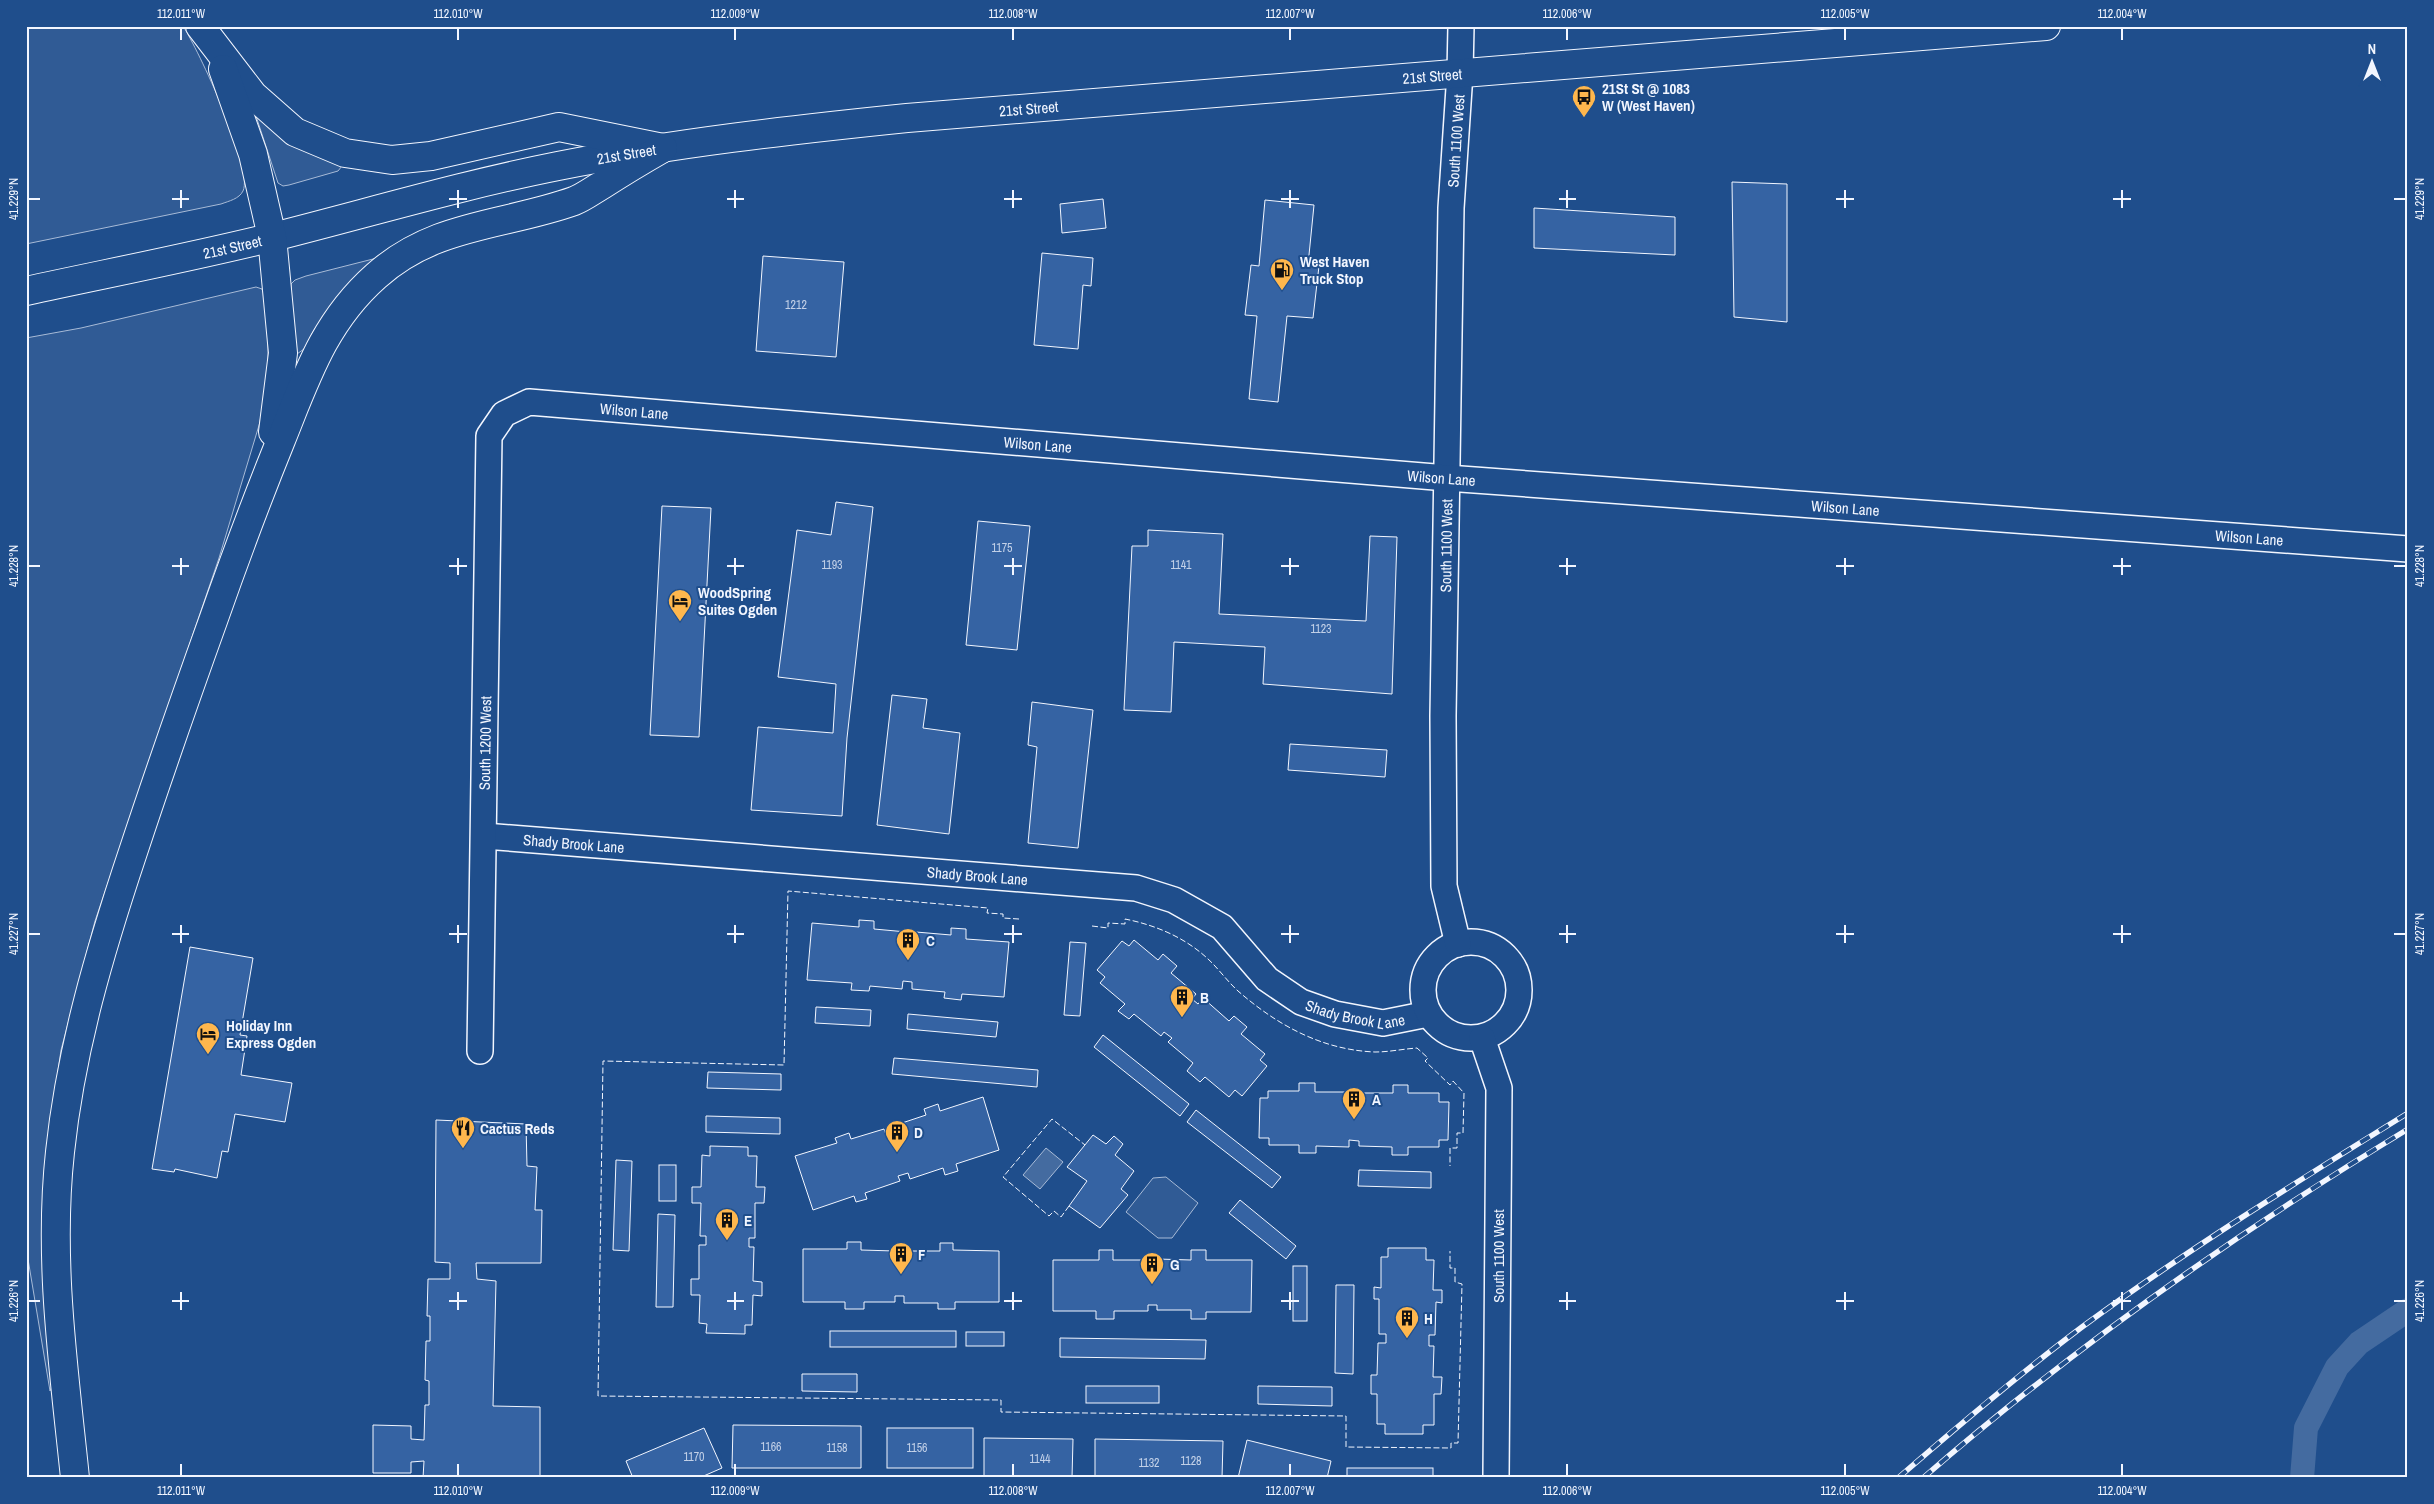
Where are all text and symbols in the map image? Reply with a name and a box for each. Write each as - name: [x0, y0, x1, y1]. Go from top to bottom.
- text: 112.011°W: [157, 6, 206, 22]
- text: 112.010°W: [434, 6, 483, 22]
- text: 112.009°W: [711, 6, 760, 22]
- text: 112.008°W: [989, 6, 1038, 22]
- text: 112.007°W: [1266, 6, 1315, 22]
- text: 112.006°W: [1543, 6, 1592, 22]
- text: 112.005°W: [1821, 6, 1870, 22]
- text: 112.004°W: [2098, 6, 2147, 22]
- north arrow: [2346, 38, 2396, 88]
- text: N: [2368, 40, 2376, 58]
- street label: 21st Street: [1402, 63, 1463, 88]
- place label: 21St St @ 1083 W (West Haven): [1602, 78, 1695, 116]
- bus stop icon: 21St St @ 1083 W (West Haven): [1571, 84, 1597, 118]
- street label: South 1100 West: [1442, 93, 1469, 188]
- street label: 21st Street: [998, 95, 1060, 121]
- street label: 21st Street: [595, 138, 658, 169]
- text: 41.229°N: [6, 178, 22, 220]
- text: 41.229°N: [2412, 178, 2428, 220]
- street label: 21st Street: [201, 230, 264, 264]
- place label: West Haven Truck Stop: [1300, 251, 1370, 289]
- fuel station icon: West Haven Truck Stop: [1269, 257, 1295, 291]
- house number: 1212: [785, 297, 807, 313]
- street label: Wilson Lane: [599, 397, 669, 424]
- street label: Wilson Lane: [1003, 431, 1073, 457]
- street label: Wilson Lane: [1406, 464, 1476, 491]
- street label: Wilson Lane: [1810, 494, 1880, 520]
- street label: South 1100 West: [1434, 498, 1457, 593]
- street label: Wilson Lane: [2214, 524, 2284, 550]
- house number: 1175: [991, 540, 1013, 556]
- text: 41.228°N: [6, 545, 22, 587]
- text: 41.228°N: [2412, 545, 2428, 587]
- house number: 1193: [821, 557, 843, 573]
- house number: 1141: [1170, 557, 1192, 573]
- place label: WoodSpring Suites Ogden: [698, 582, 777, 620]
- hotel icon: WoodSpring Suites Ogden: [667, 588, 693, 622]
- house number: 1123: [1310, 621, 1332, 637]
- street label: South 1200 West: [473, 695, 496, 790]
- street label: Shady Brook Lane: [522, 829, 625, 858]
- street label: Shady Brook Lane: [926, 861, 1029, 890]
- text: 41.227°N: [6, 913, 22, 955]
- text: 41.227°N: [2412, 913, 2428, 955]
- building icon: C: [895, 927, 921, 961]
- place label: C: [926, 930, 935, 951]
- building icon: B: [1169, 984, 1195, 1018]
- place label: B: [1200, 987, 1209, 1008]
- street label: Shady Brook Lane: [1303, 994, 1407, 1034]
- place label: Holiday Inn Express Ogden: [226, 1015, 316, 1053]
- hotel icon: Holiday Inn Express Ogden: [195, 1021, 221, 1055]
- building icon: A: [1341, 1086, 1367, 1120]
- place label: A: [1372, 1089, 1381, 1110]
- restaurant icon: Cactus Reds: [450, 1115, 476, 1149]
- place label: Cactus Reds: [480, 1118, 555, 1139]
- building icon: D: [884, 1119, 910, 1153]
- place label: D: [914, 1122, 923, 1143]
- building icon: E: [714, 1207, 740, 1241]
- street label: South 1100 West: [1488, 1209, 1509, 1303]
- place label: E: [744, 1210, 752, 1231]
- building icon: F: [888, 1241, 914, 1275]
- place label: F: [918, 1244, 926, 1265]
- building icon: G: [1139, 1251, 1165, 1285]
- place label: G: [1170, 1254, 1180, 1275]
- text: 41.226°N: [6, 1280, 22, 1322]
- text: 41.226°N: [2412, 1280, 2428, 1322]
- building icon: H: [1394, 1305, 1420, 1339]
- place label: H: [1424, 1308, 1433, 1329]
- house number: 1166: [760, 1439, 782, 1455]
- house number: 1158: [826, 1440, 848, 1456]
- house number: 1156: [906, 1440, 928, 1456]
- house number: 1170: [683, 1449, 705, 1465]
- house number: 1144: [1029, 1451, 1051, 1467]
- house number: 1128: [1180, 1453, 1202, 1469]
- house number: 1132: [1138, 1455, 1160, 1471]
- text: 112.011°W: [157, 1483, 206, 1499]
- text: 112.010°W: [434, 1483, 483, 1499]
- text: 112.009°W: [711, 1483, 760, 1499]
- text: 112.008°W: [989, 1483, 1038, 1499]
- text: 112.007°W: [1266, 1483, 1315, 1499]
- text: 112.006°W: [1543, 1483, 1592, 1499]
- text: 112.005°W: [1821, 1483, 1870, 1499]
- text: 112.004°W: [2098, 1483, 2147, 1499]

